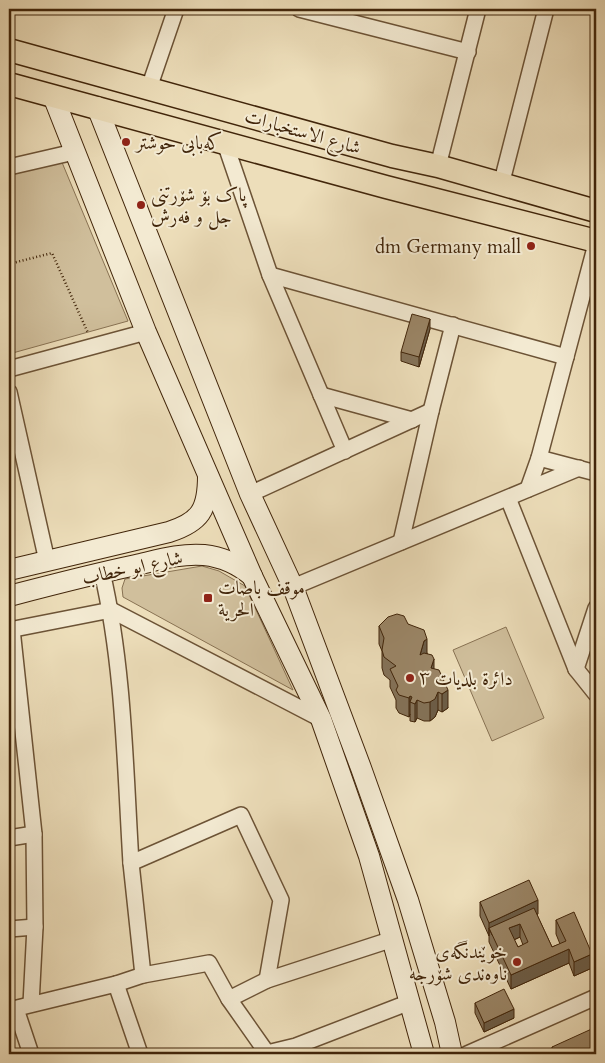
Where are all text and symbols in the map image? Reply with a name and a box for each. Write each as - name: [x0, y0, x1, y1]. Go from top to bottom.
- street label: شارع الاستخبارات: [241, 103, 364, 163]
- place label: کەبابی حوشتر: [134, 130, 222, 157]
- marker: کەبابی حوشتر: [120, 136, 132, 148]
- place label: پاک بۆ شۆرتنی جل و فەرش: [151, 182, 248, 230]
- marker: پاک بۆ شۆرتنی جل و فەرش: [135, 199, 147, 211]
- place label: dm Germany mall: [375, 234, 521, 260]
- marker: dm Germany mall: [525, 240, 537, 252]
- street label: شارع ابو خطاب: [79, 545, 185, 593]
- place label: موقف باصات الحریة: [218, 575, 305, 623]
- marker: موقف باصات الحریة: [202, 592, 214, 604]
- place label: دائرة بلديات ٣: [419, 666, 513, 692]
- marker: دائرة بلديات ٣: [404, 672, 416, 684]
- place label: خوێندنگەی ناوەندی شۆرجە: [409, 939, 507, 987]
- marker: خوێندنگەی ناوەندی شۆرجە: [511, 956, 523, 968]

